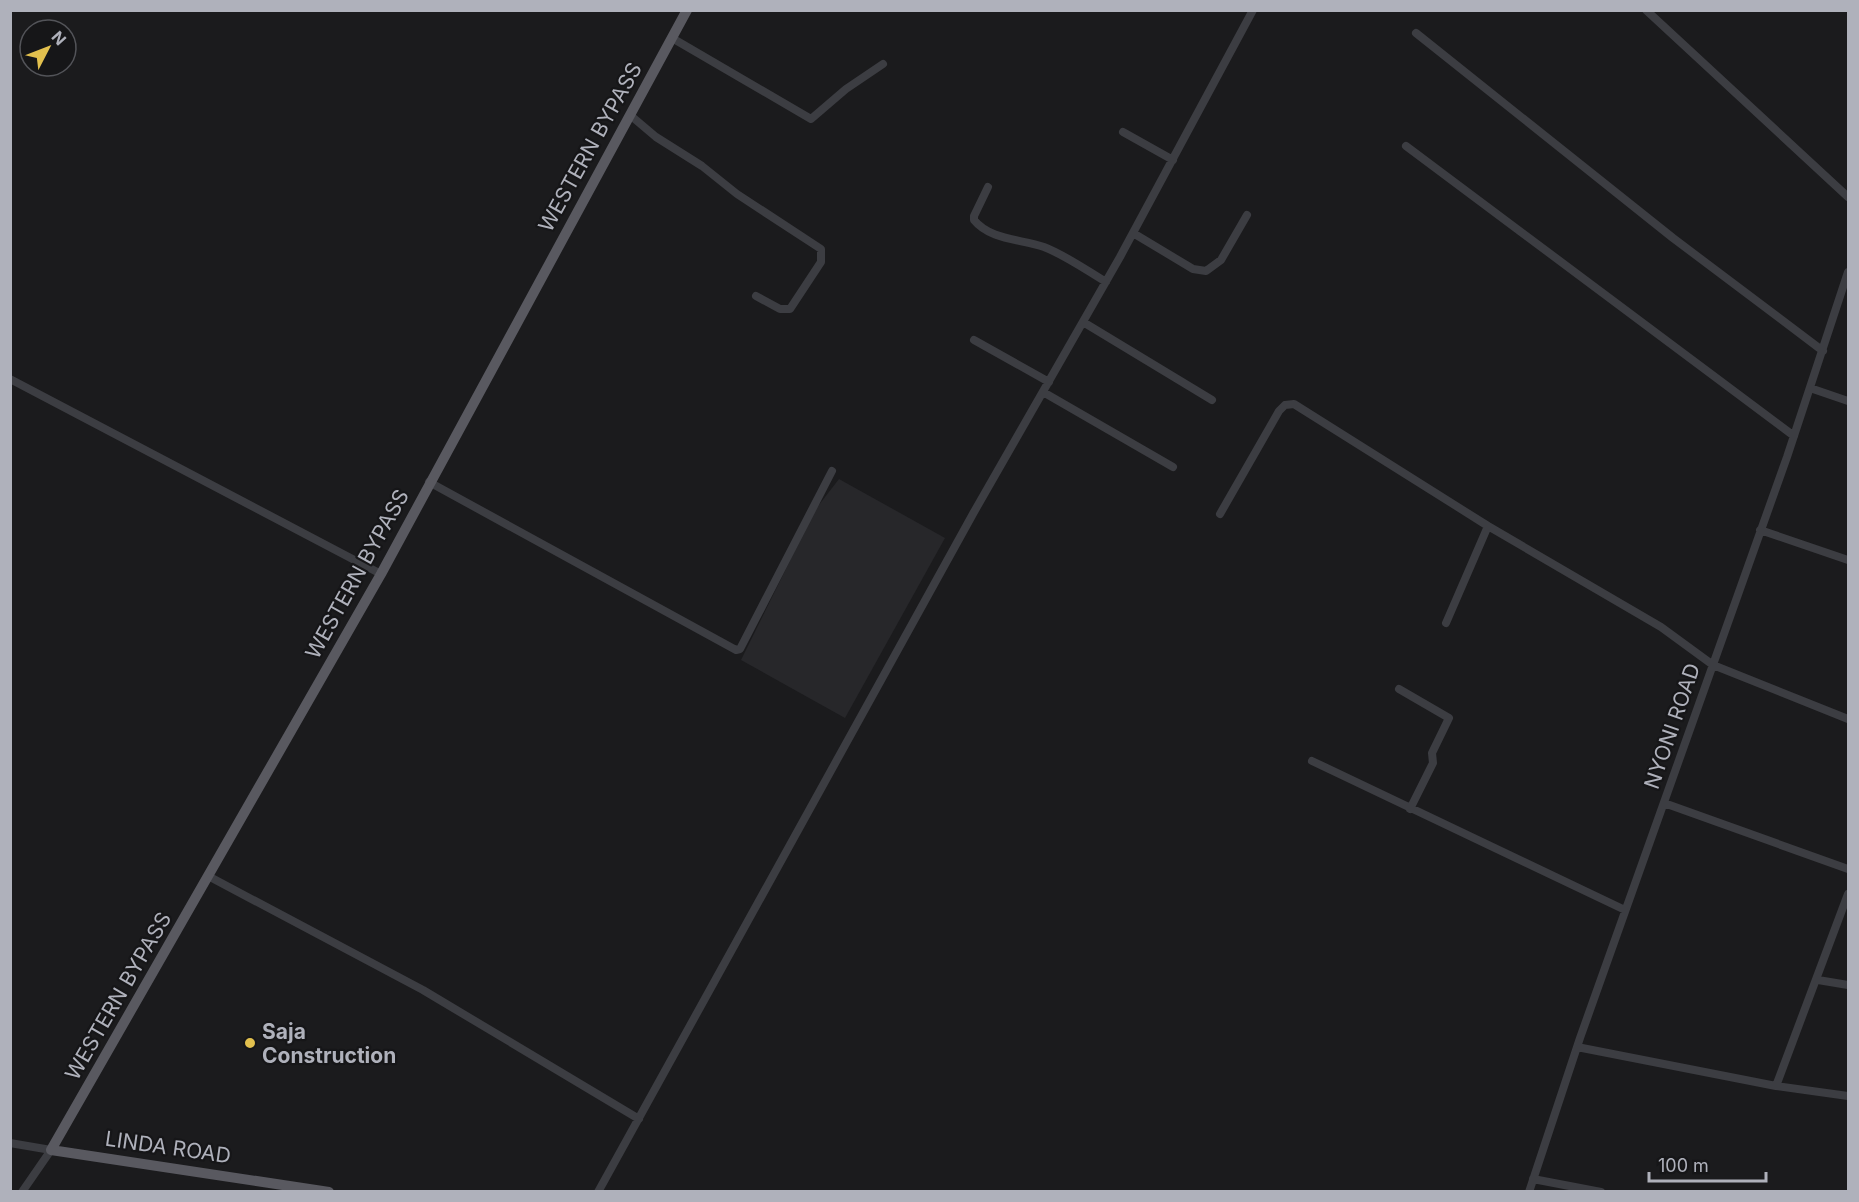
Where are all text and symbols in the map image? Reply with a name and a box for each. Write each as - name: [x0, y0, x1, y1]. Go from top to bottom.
- north arrow: [18, 18, 78, 78]
- text: N: [48, 27, 71, 49]
- street label: WESTERN BYPASS: [533, 58, 647, 236]
- street label: WESTERN BYPASS: [300, 485, 414, 663]
- street label: NYONI ROAD: [1639, 660, 1705, 792]
- street label: WESTERN BYPASS: [60, 908, 176, 1084]
- place label: Saja Construction: [262, 1019, 396, 1068]
- marker: Saja Construction: [243, 1036, 257, 1050]
- street label: LINDA ROAD: [104, 1126, 232, 1168]
- scale bar: [1649, 1145, 1766, 1183]
- text: 100 m: [1658, 1155, 1709, 1176]

